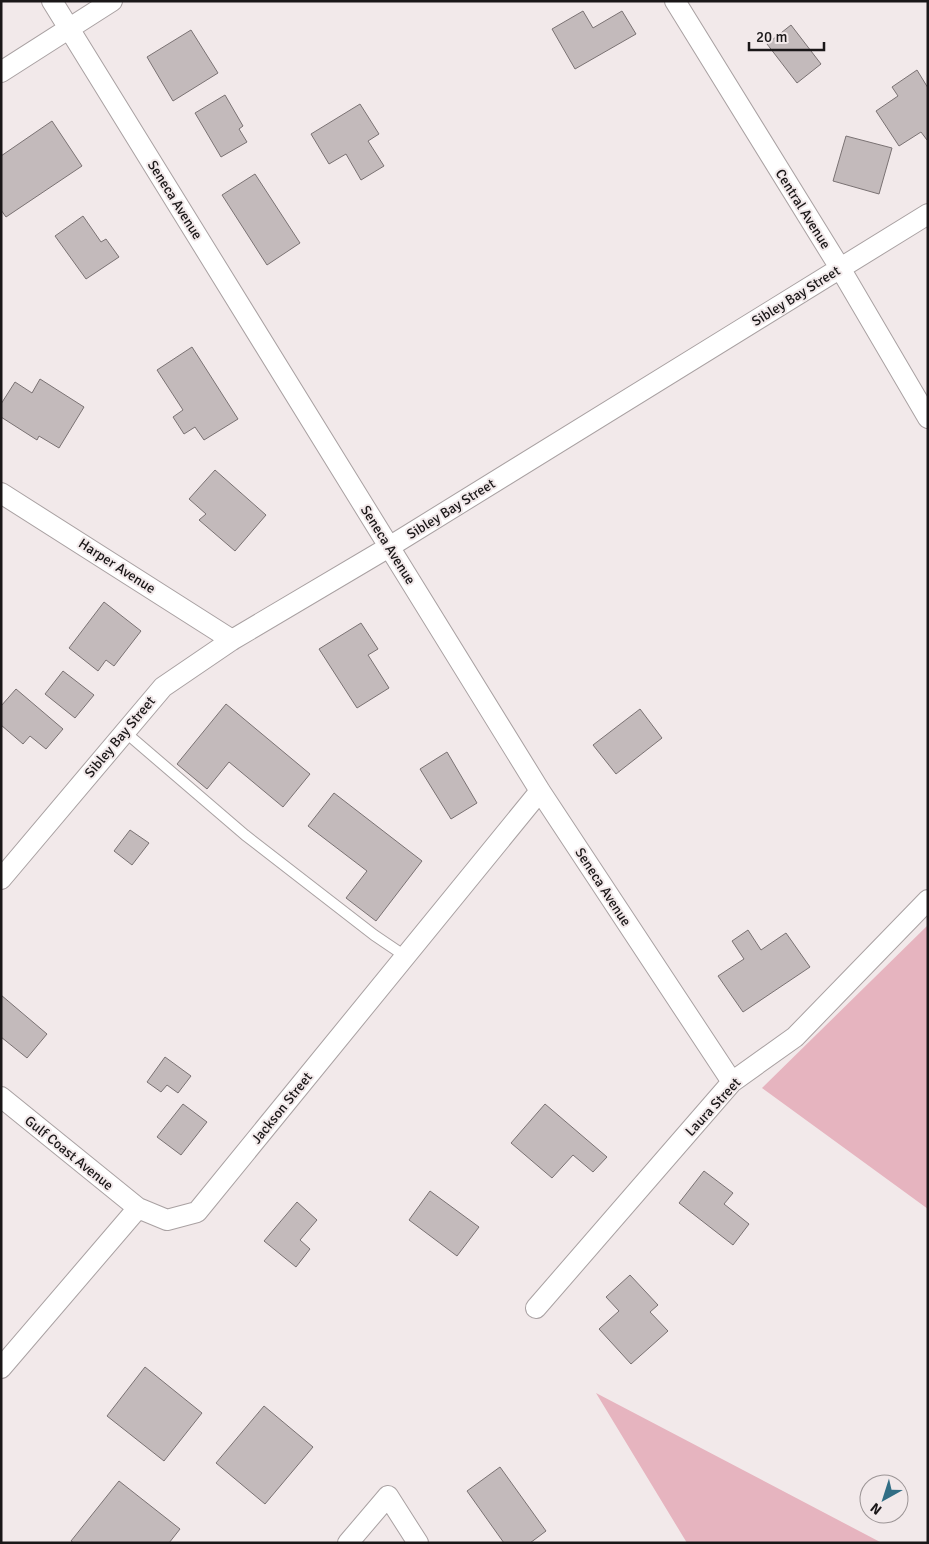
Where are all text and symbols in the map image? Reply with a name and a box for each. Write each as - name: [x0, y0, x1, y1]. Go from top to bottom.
- scale bar: [749, 20, 824, 52]
- text: 20 m: [756, 28, 787, 46]
- street label: Seneca Avenue: [144, 157, 206, 243]
- street label: Central Avenue: [772, 166, 834, 252]
- street label: Sibley Bay Street: [749, 262, 843, 330]
- street label: Sibley Bay Street: [404, 475, 498, 543]
- street label: Seneca Avenue: [357, 502, 419, 588]
- street label: Harper Avenue: [75, 535, 159, 597]
- street label: Sibley Bay Street: [81, 693, 159, 781]
- street label: Seneca Avenue: [571, 845, 635, 929]
- street label: Jackson Street: [248, 1069, 316, 1147]
- street label: Laura Street: [682, 1074, 744, 1140]
- street label: Gulf Coast Avenue: [21, 1112, 117, 1194]
- north arrow: [859, 1474, 909, 1524]
- text: N: [867, 1499, 885, 1518]

